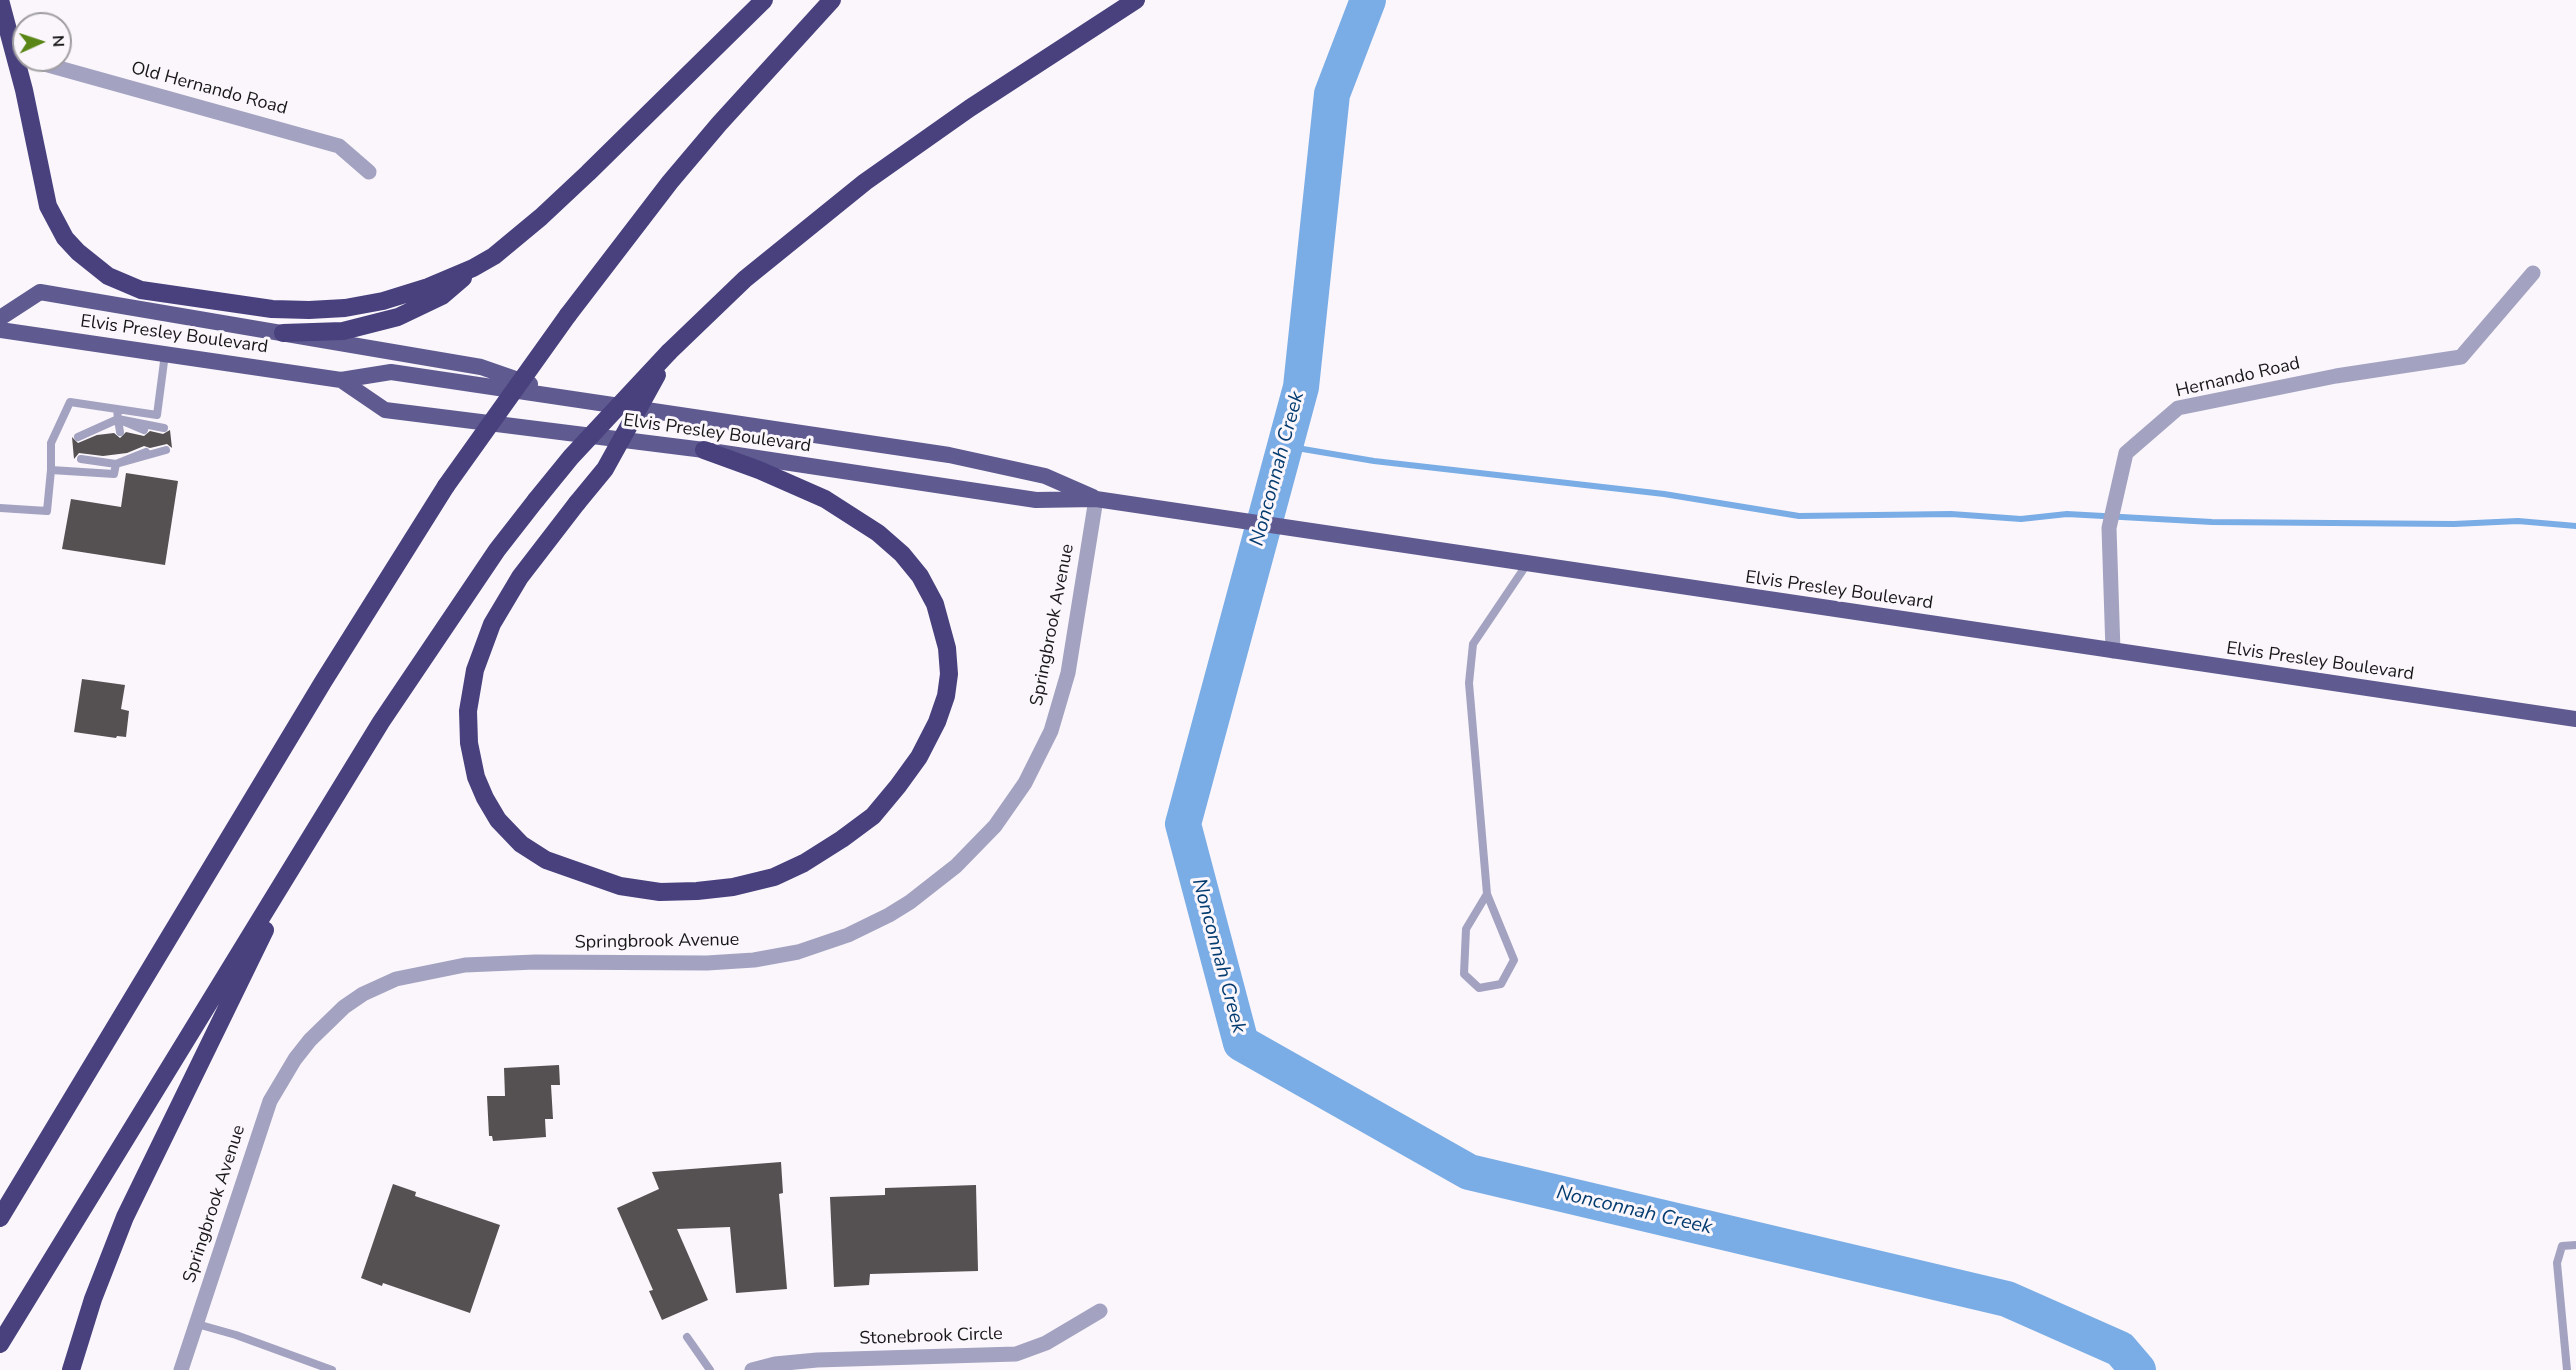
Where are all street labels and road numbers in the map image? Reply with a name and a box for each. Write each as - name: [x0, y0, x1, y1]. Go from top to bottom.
- street label: Old Hernando Road: [129, 58, 289, 120]
- street label: Elvis Presley Boulevard: [79, 311, 269, 359]
- street label: Hernando Road: [2174, 353, 2302, 403]
- street label: Elvis Presley Boulevard: [622, 410, 812, 458]
- street label: Springbrook Avenue: [1027, 542, 1079, 708]
- street label: Elvis Presley Boulevard: [1744, 567, 1934, 615]
- street label: Elvis Presley Boulevard: [2225, 638, 2415, 686]
- street label: Springbrook Avenue: [574, 930, 740, 954]
- street label: Springbrook Avenue: [179, 1122, 251, 1286]
- street label: Stonebrook Circle: [859, 1324, 1003, 1350]

